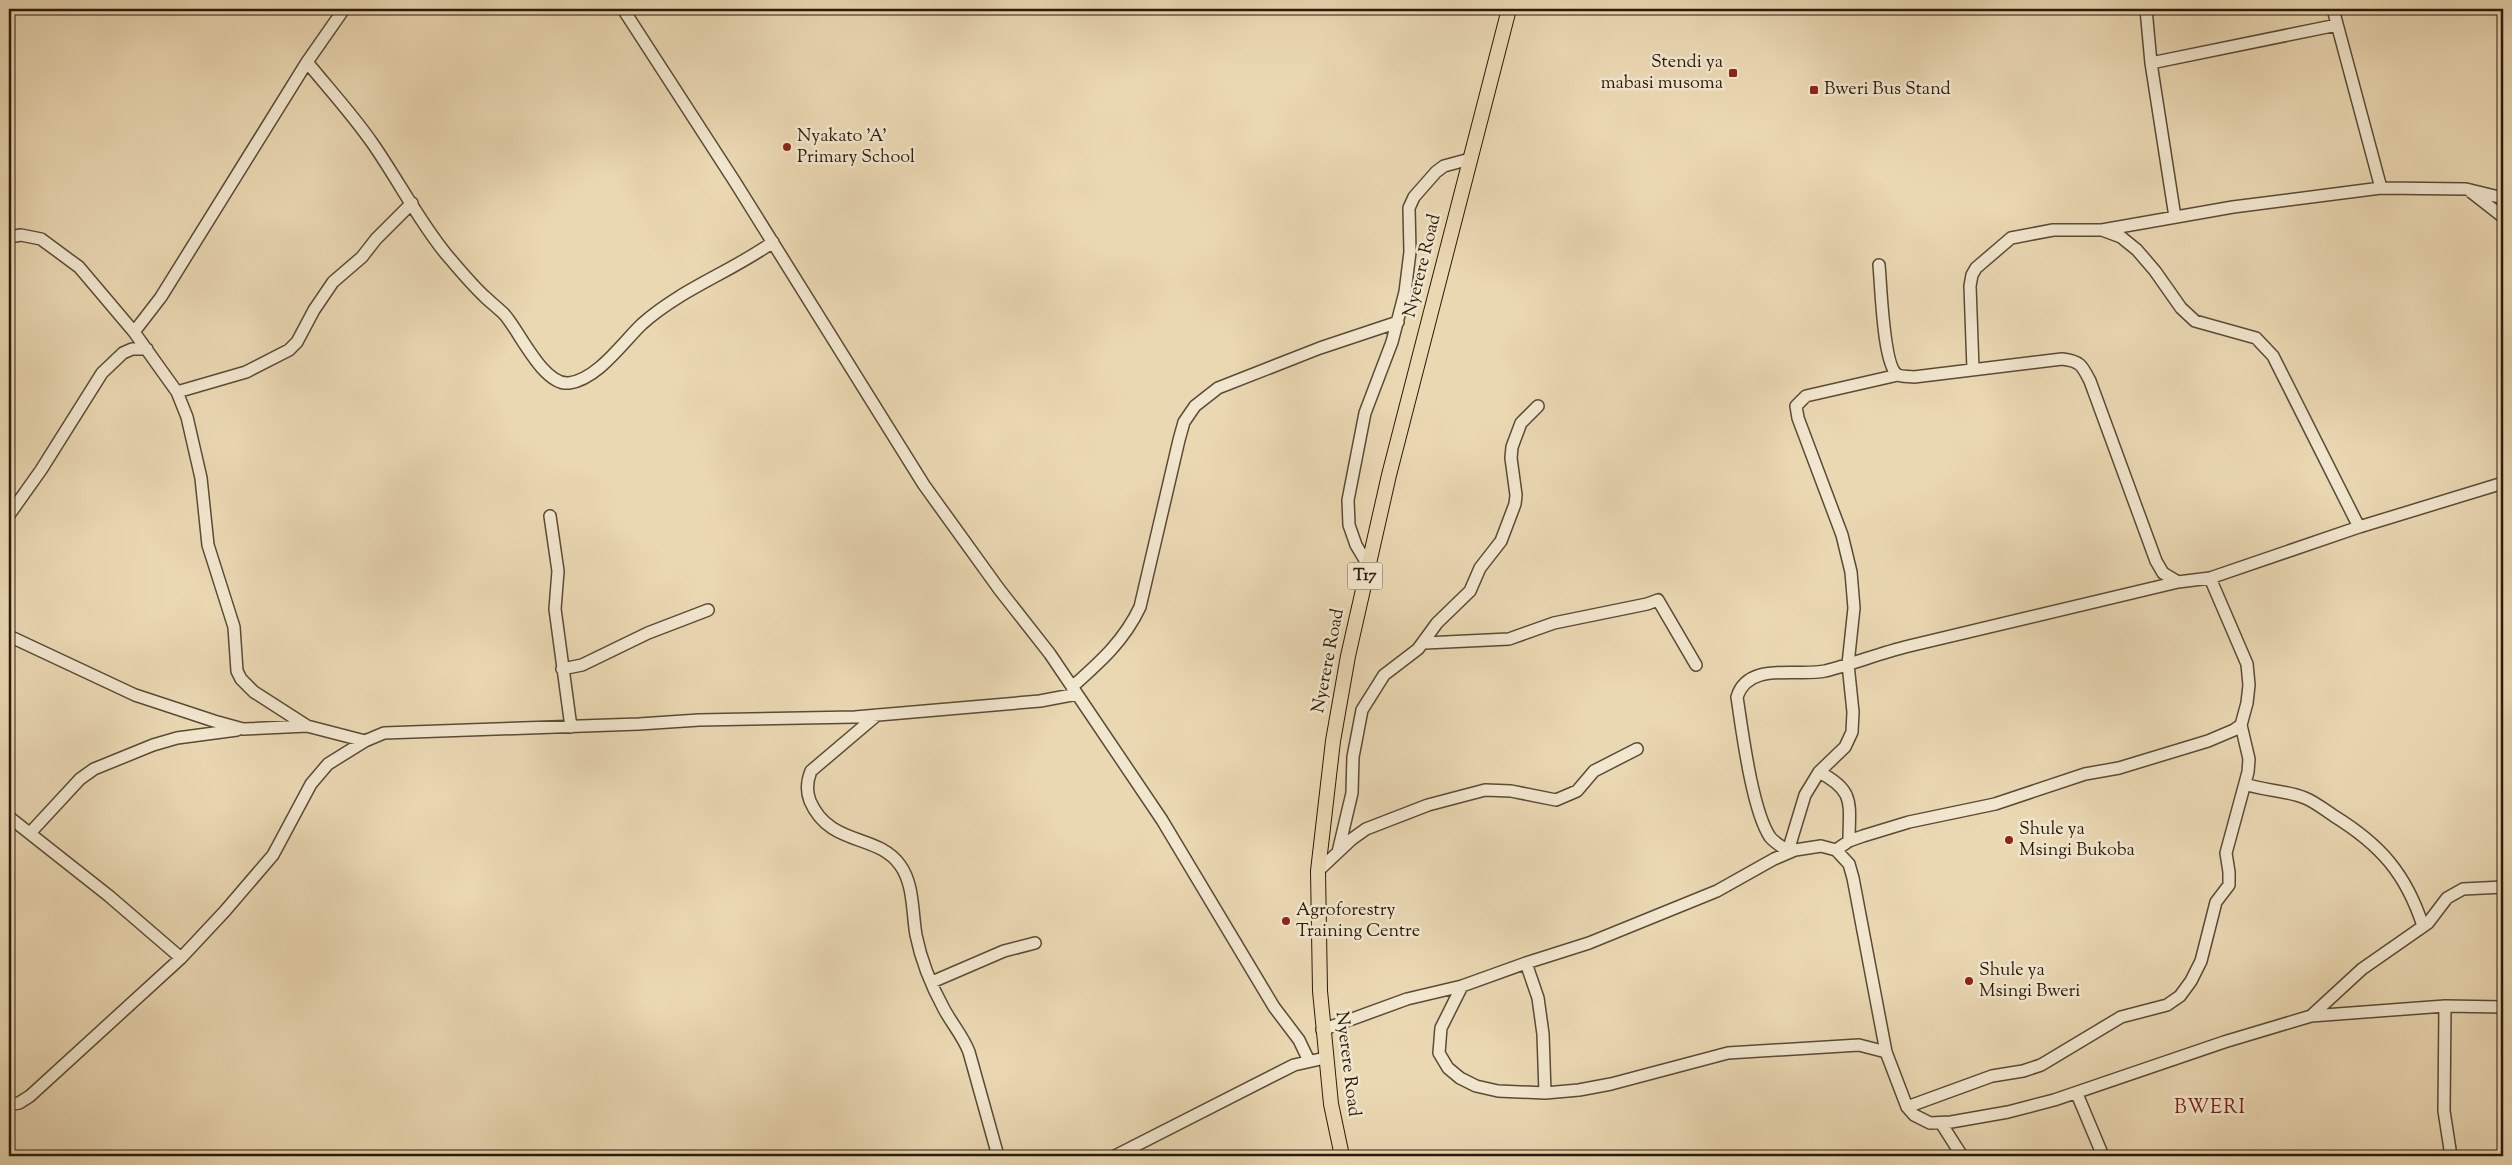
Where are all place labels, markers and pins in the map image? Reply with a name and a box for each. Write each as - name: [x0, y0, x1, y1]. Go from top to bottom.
- place label: Stendi ya mabasi musoma: [1601, 50, 1723, 97]
- marker: Stendi ya mabasi musoma: [1727, 67, 1739, 79]
- place label: Bweri Bus Stand: [1824, 77, 1951, 103]
- marker: Bweri Bus Stand: [1808, 84, 1820, 96]
- place label: Nyakato 'A' Primary School: [797, 124, 915, 171]
- marker: Nyakato 'A' Primary School: [781, 141, 793, 153]
- place label: Shule ya Msingi Bukoba: [2019, 817, 2135, 864]
- marker: Shule ya Msingi Bukoba: [2003, 834, 2015, 846]
- place label: Agroforestry Training Centre: [1296, 898, 1420, 945]
- marker: Agroforestry Training Centre: [1280, 915, 1292, 927]
- place label: Shule ya Msingi Bweri: [1979, 958, 2080, 1005]
- marker: Shule ya Msingi Bweri: [1963, 975, 1975, 987]

